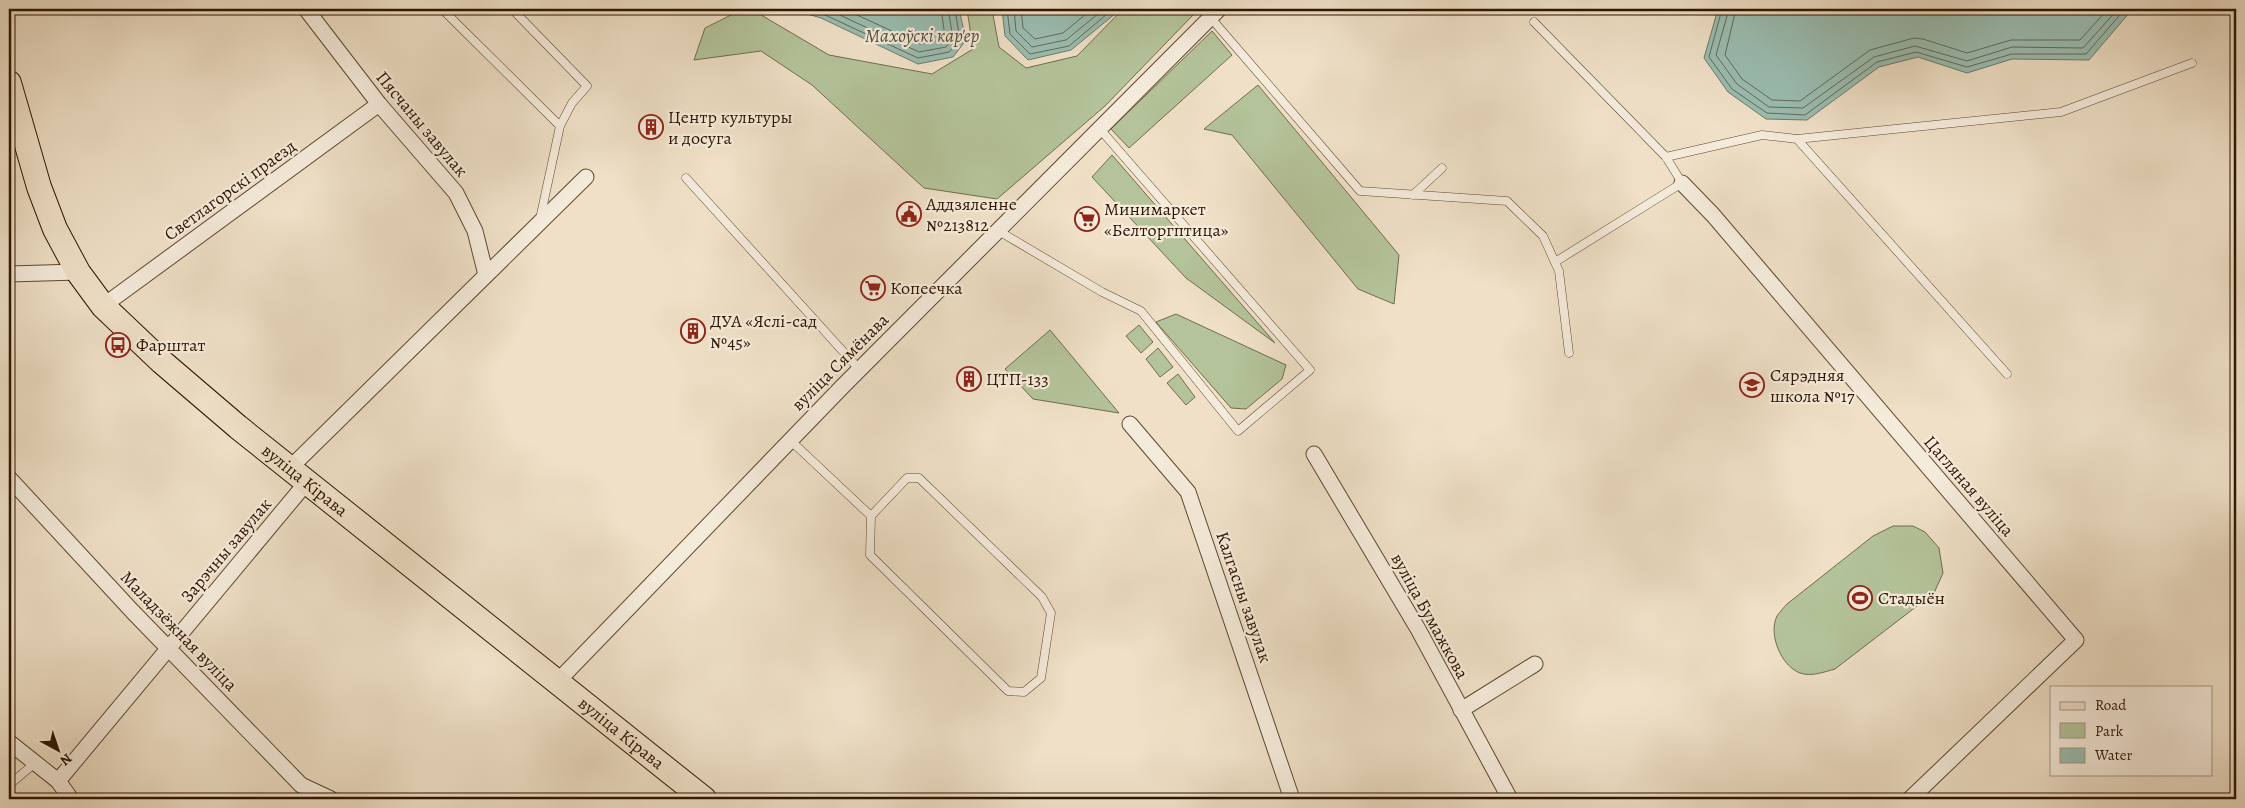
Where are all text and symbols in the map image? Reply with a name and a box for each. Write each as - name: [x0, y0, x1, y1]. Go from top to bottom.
- water label: Махоўскі кар'ер: [865, 23, 980, 49]
- street label: Пясчаны завулак: [371, 66, 473, 182]
- place label: Центр культуры и досуга: [668, 105, 792, 150]
- building icon: Центр культуры и досуга: [638, 114, 664, 140]
- street label: Светлагорскі праезд: [159, 134, 301, 246]
- place label: Аддзяленне №213812: [925, 192, 1017, 237]
- place label: Минимаркет «Белторгптица»: [1104, 197, 1229, 242]
- public building icon: Аддзяленне №213812: [896, 201, 922, 227]
- supermarket icon: Минимаркет «Белторгптица»: [1074, 206, 1100, 232]
- supermarket icon: Копеечка: [860, 275, 886, 301]
- place label: Копеечка: [890, 276, 963, 300]
- street label: вуліца Сямёнава: [786, 308, 894, 416]
- place label: ДУА «Яслі-сад №45»: [710, 309, 817, 354]
- building icon: ДУА «Яслі-сад №45»: [680, 318, 706, 344]
- bus stop icon: Фарштат: [105, 332, 131, 358]
- place label: Фарштат: [136, 333, 205, 357]
- place label: Сярэдняя школа №17: [1770, 363, 1855, 408]
- building icon: ЦТП-133: [956, 366, 982, 392]
- place label: ЦТП-133: [986, 367, 1049, 391]
- school or university icon: Сярэдняя школа №17: [1739, 372, 1765, 398]
- street label: Цагляная вуліца: [1919, 430, 2020, 542]
- street label: вуліца Кірава: [257, 439, 353, 523]
- street label: Зарэчны завулак: [175, 493, 277, 607]
- street label: Калгасны завулак: [1210, 528, 1278, 666]
- street label: вуліца Бумажкова: [1385, 549, 1475, 684]
- street label: Маладзёжная вуліца: [115, 566, 243, 697]
- sports icon: Стадыён: [1847, 585, 1873, 611]
- place label: Стадыён: [1878, 586, 1945, 610]
- legend: [2050, 686, 2212, 776]
- street label: вуліца Кірава: [573, 691, 670, 775]
- text: Road: [2095, 695, 2127, 715]
- text: Park: [2095, 721, 2124, 741]
- north arrow: [32, 726, 82, 776]
- text: Water: [2094, 745, 2132, 765]
- text: N: [56, 749, 76, 770]

